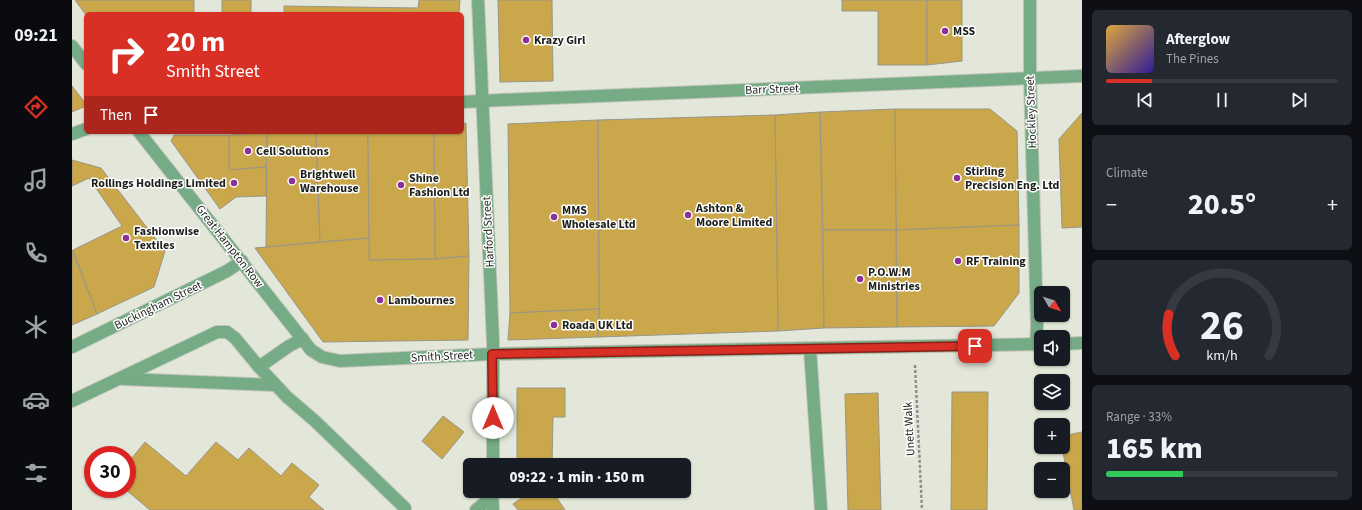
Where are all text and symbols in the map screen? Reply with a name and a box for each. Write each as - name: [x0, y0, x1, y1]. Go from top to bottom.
- text: 20 m: [166, 22, 225, 62]
- text: 09:21: [14, 23, 58, 48]
- place label: MSS: [953, 23, 976, 40]
- marker: MSS: [940, 26, 950, 36]
- icon: right: [100, 28, 152, 80]
- text: Afterglow: [1166, 29, 1230, 50]
- place label: Krazy Girl: [534, 32, 586, 49]
- marker: Krazy Girl: [521, 35, 531, 45]
- text: The Pines: [1166, 50, 1219, 68]
- text: Smith Street: [166, 59, 260, 84]
- street label: Hockley Street: [1022, 75, 1041, 149]
- street label: Barr Street: [745, 80, 799, 99]
- icon: previous: [1134, 89, 1156, 111]
- icon: pause: [1211, 89, 1233, 111]
- icon: next: [1288, 89, 1310, 111]
- icon: directions: [22, 93, 50, 121]
- icon: arrive: [140, 104, 162, 126]
- text: Then: [100, 105, 132, 126]
- place label: Cell Solutions: [256, 143, 329, 160]
- marker: Cell Solutions: [243, 146, 253, 156]
- place label: Stirling Precision Eng. Ltd: [965, 163, 1060, 194]
- text: Climate: [1106, 164, 1148, 182]
- icon: music: [22, 166, 50, 194]
- place label: Brightwell Warehouse: [300, 166, 359, 197]
- place label: Shine Fashion Ltd: [409, 170, 470, 201]
- marker: Stirling Precision Eng. Ltd: [952, 173, 962, 183]
- place label: Rollings Holdings Limited: [91, 175, 226, 192]
- marker: Brightwell Warehouse: [287, 176, 297, 186]
- marker: Rollings Holdings Limited: [229, 178, 239, 188]
- marker: Shine Fashion Ltd: [396, 180, 406, 190]
- text: 20.5°: [1188, 183, 1256, 226]
- text: −: [1106, 189, 1117, 221]
- text: +: [1327, 189, 1338, 221]
- street label: Harford Street: [478, 196, 499, 268]
- place label: Ashton & Moore Limited: [695, 200, 772, 231]
- street label: Great Hampton Row: [192, 201, 268, 292]
- place label: MMS Wholesale Ltd: [562, 202, 636, 233]
- marker: Ashton & Moore Limited: [683, 210, 693, 220]
- marker: MMS Wholesale Ltd: [549, 212, 559, 222]
- place label: Fashionwise Textiles: [134, 223, 199, 254]
- marker: Fashionwise Textiles: [121, 233, 131, 243]
- icon: phone: [22, 239, 50, 267]
- place label: RF Training: [966, 253, 1026, 270]
- marker: RF Training: [953, 256, 963, 266]
- place label: P.O.W.M Ministries: [868, 264, 920, 295]
- marker: P.O.W.M Ministries: [855, 274, 865, 284]
- street label: Buckingham Street: [112, 277, 205, 334]
- north arrow: [1034, 286, 1070, 322]
- map controls: [1034, 286, 1070, 498]
- place label: Lambournes: [388, 292, 454, 309]
- marker: Lambournes: [375, 295, 385, 305]
- text: 26: [1200, 295, 1244, 355]
- icon: climate: [22, 313, 50, 341]
- place label: Roada UK Ltd: [562, 317, 633, 334]
- marker: Roada UK Ltd: [549, 320, 559, 330]
- pin: [958, 329, 992, 363]
- button: sound: [1034, 330, 1070, 366]
- icon: arrive: [964, 335, 986, 357]
- text: km/h: [1206, 344, 1238, 365]
- street label: Smith Street: [410, 346, 474, 367]
- button: layers: [1034, 374, 1070, 410]
- icon: car: [22, 386, 50, 414]
- position arrow: [472, 397, 514, 439]
- street label: Unett Walk: [900, 401, 919, 457]
- text: Range · 33%: [1106, 408, 1172, 426]
- button: +: [1034, 418, 1070, 454]
- text: 165 km: [1106, 427, 1203, 470]
- speed limit sign: 30: [84, 446, 136, 498]
- icon: filters: [22, 459, 50, 487]
- button: −: [1034, 462, 1070, 498]
- text: 09:22 · 1 min · 150 m: [510, 467, 644, 488]

